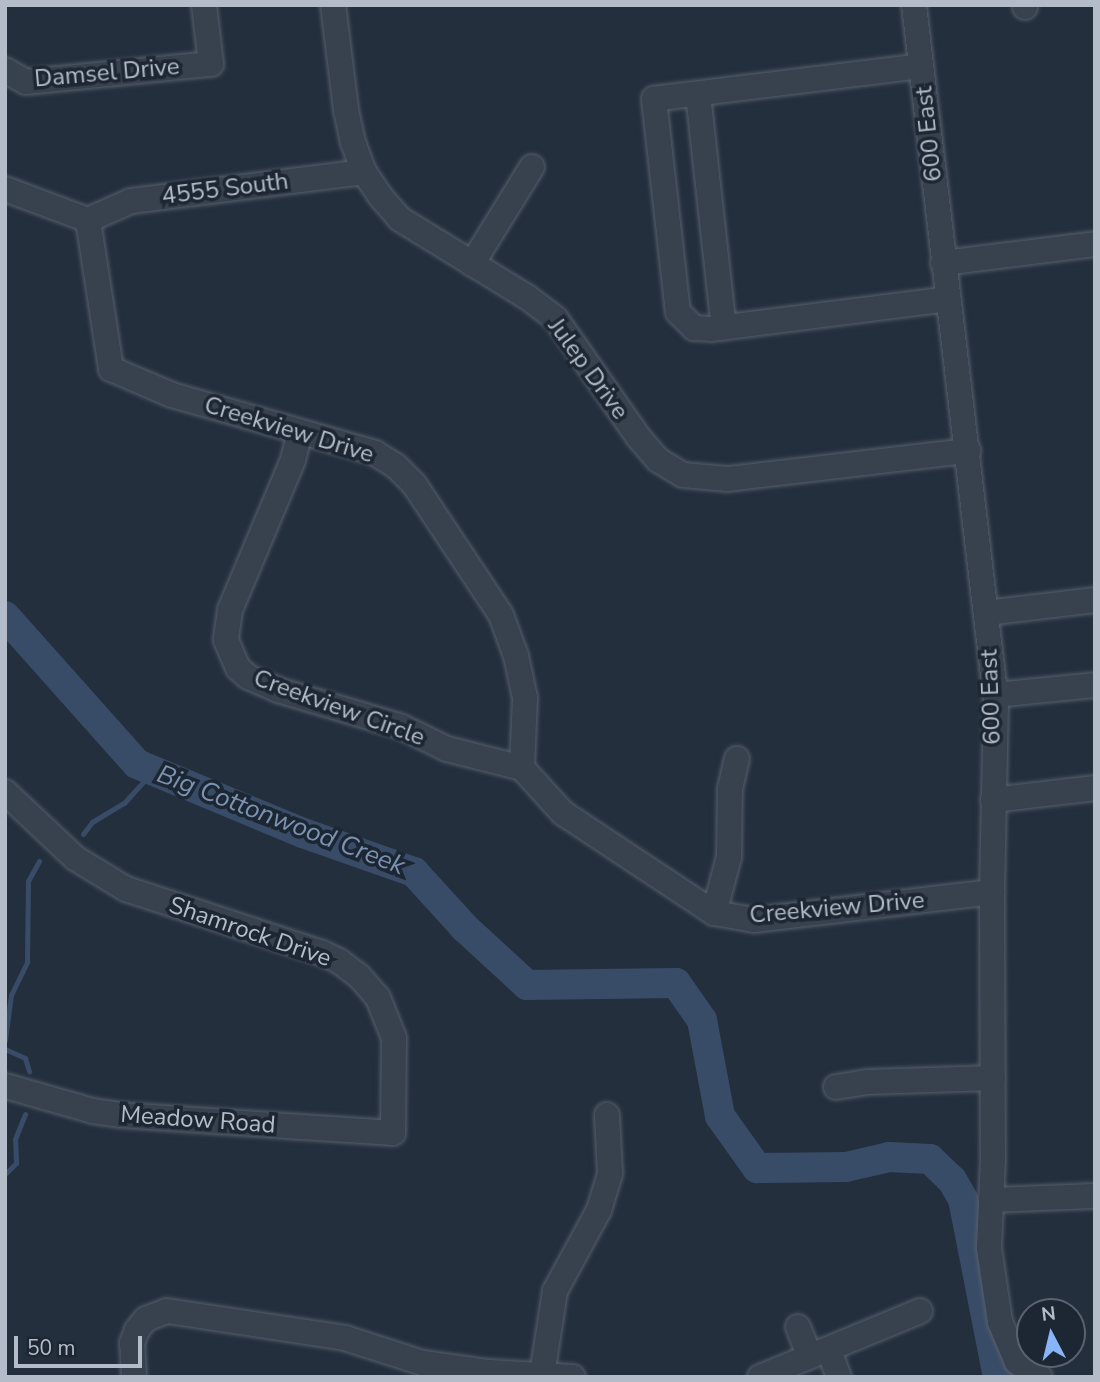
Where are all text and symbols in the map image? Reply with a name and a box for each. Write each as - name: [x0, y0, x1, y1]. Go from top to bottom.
- street label: Damsel Drive: [33, 52, 181, 94]
- street label: 600 East: [910, 85, 948, 183]
- street label: 4555 South: [160, 167, 290, 211]
- street label: Julep Drive: [542, 313, 634, 425]
- street label: Creekview Drive: [201, 391, 377, 469]
- street label: 600 East: [975, 649, 1007, 745]
- street label: Creekview Circle: [250, 664, 428, 752]
- water label: Big Cottonwood Creek: [153, 758, 409, 882]
- street label: Creekview Drive: [748, 886, 926, 930]
- street label: Shamrock Drive: [165, 891, 335, 973]
- street label: Meadow Road: [120, 1100, 276, 1140]
- north arrow: [1016, 1298, 1086, 1368]
- text: N: [1040, 1300, 1057, 1328]
- scale bar: [18, 1322, 145, 1366]
- text: 50 m: [27, 1334, 76, 1362]

